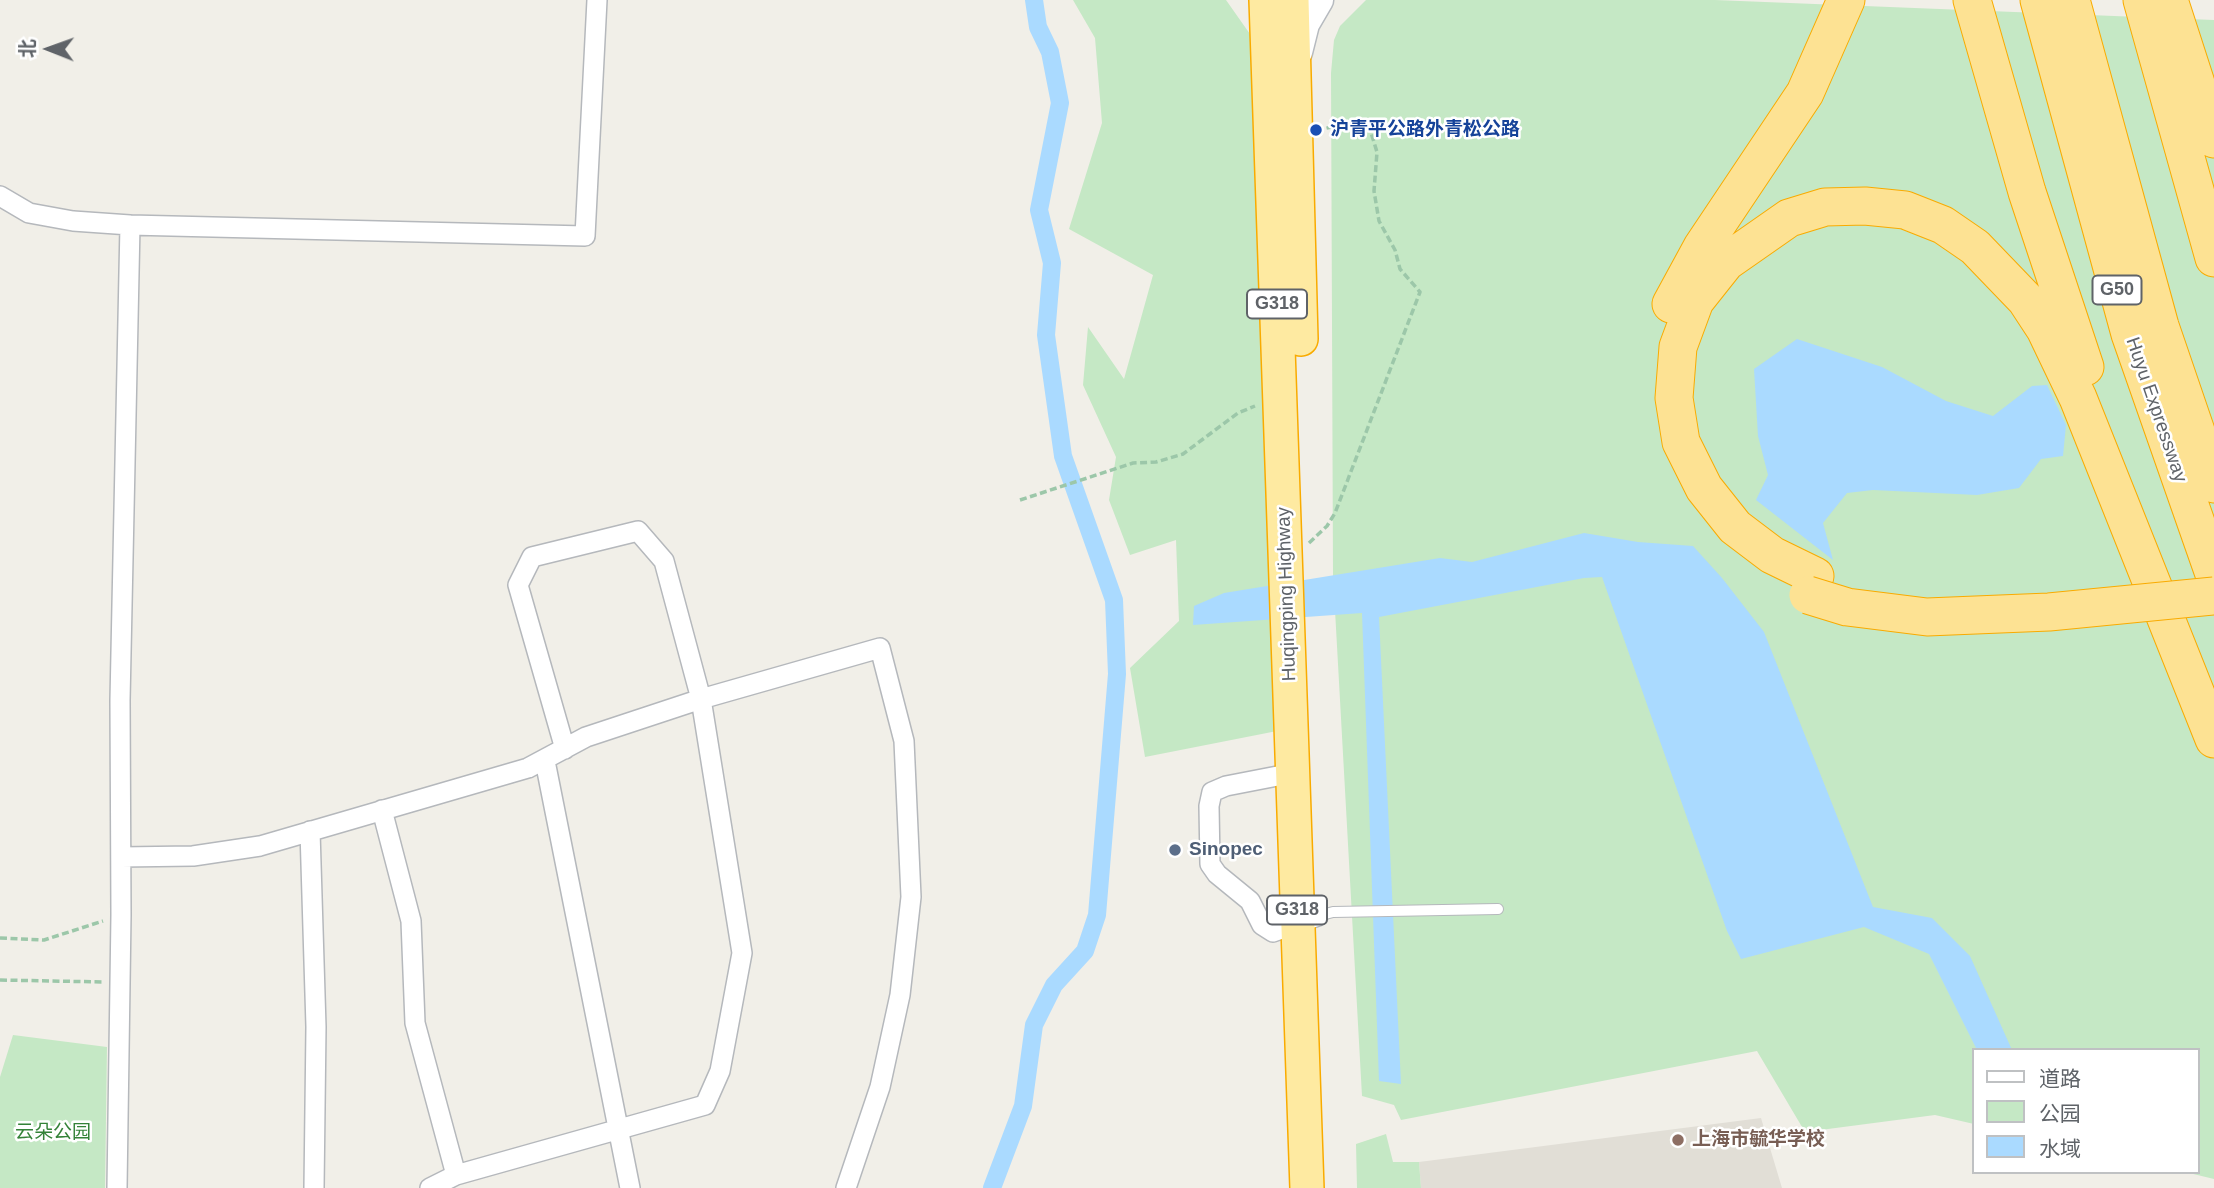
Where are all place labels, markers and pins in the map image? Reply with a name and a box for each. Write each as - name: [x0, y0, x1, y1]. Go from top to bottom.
- place label: 沪青平公路外青松公路: [1330, 119, 1520, 141]
- marker: 沪青平公路外青松公路: [1308, 122, 1324, 138]
- place label: Sinopec: [1189, 839, 1263, 861]
- marker: Sinopec: [1167, 842, 1183, 858]
- place label: 上海市毓华学校: [1692, 1129, 1825, 1151]
- marker: 上海市毓华学校: [1670, 1132, 1686, 1148]

